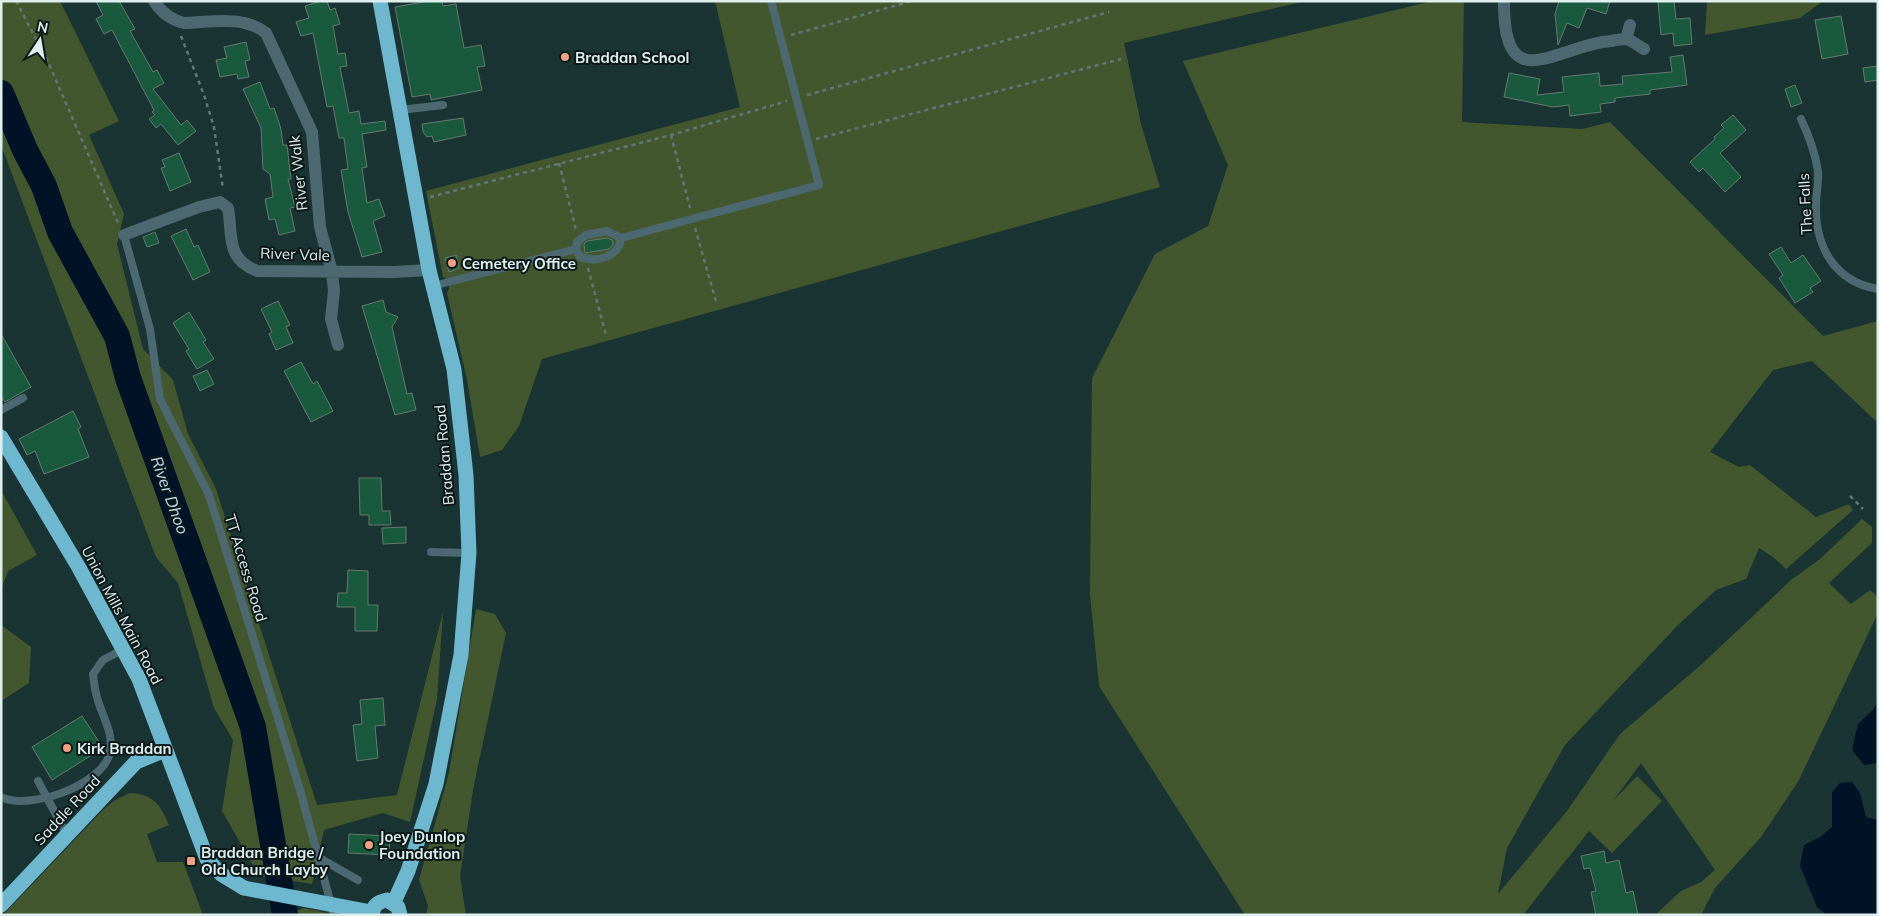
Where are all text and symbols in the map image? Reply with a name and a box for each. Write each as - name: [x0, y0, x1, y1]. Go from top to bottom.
- north arrow: [15, 15, 65, 65]
- text: N: [36, 17, 50, 37]
- place label: Braddan School: [575, 48, 689, 67]
- marker: Braddan School: [559, 51, 571, 63]
- street label: River Walk: [285, 134, 311, 212]
- street label: The Falls: [1794, 173, 1816, 235]
- street label: River Vale: [260, 243, 330, 265]
- place label: Cemetery Office: [462, 254, 576, 273]
- marker: Cemetery Office: [446, 257, 458, 269]
- street label: Braddan Road: [430, 404, 458, 506]
- water label: River Dhoo: [147, 453, 193, 537]
- street label: TT Access Road: [221, 512, 271, 624]
- street label: Union Mills Main Road: [77, 542, 167, 688]
- place label: Kirk Braddan: [77, 739, 172, 758]
- marker: Kirk Braddan: [61, 742, 73, 754]
- street label: Saddle Road: [30, 771, 104, 849]
- place label: Joey Dunlop Foundation: [379, 827, 465, 863]
- marker: Joey Dunlop Foundation: [363, 839, 375, 851]
- place label: Braddan Bridge / Old Church Layby: [201, 843, 329, 879]
- marker: Braddan Bridge / Old Church Layby: [185, 855, 197, 867]

